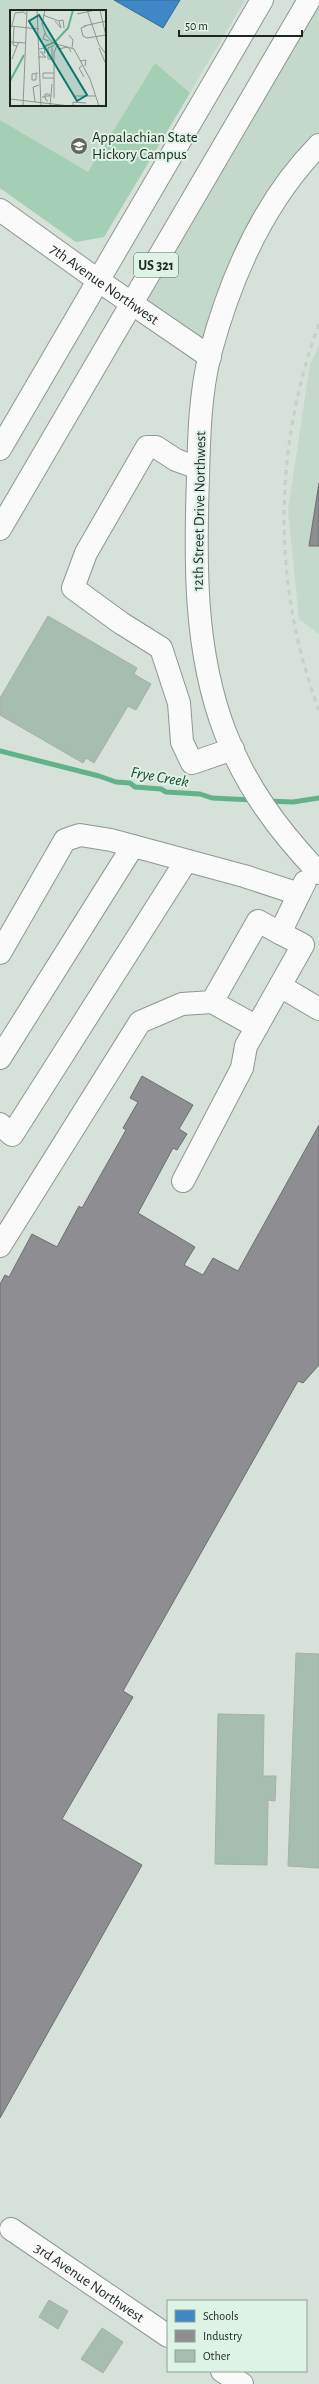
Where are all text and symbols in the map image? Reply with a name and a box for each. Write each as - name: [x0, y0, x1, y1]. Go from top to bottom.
- inset map: [10, 10, 106, 106]
- scale bar: [179, 12, 302, 38]
- text: 50 m: [185, 20, 208, 32]
- place label: Appalachian State Hickory Campus: [92, 130, 198, 162]
- school or university icon: Appalachian State Hickory Campus: [69, 136, 89, 156]
- street label: 7th Avenue Northwest: [47, 241, 161, 328]
- road number: US 321: [134, 253, 178, 277]
- street label: 12th Street Drive Northwest: [191, 431, 208, 591]
- water label: Frye Creek: [129, 764, 190, 790]
- street label: 3rd Avenue Northwest: [32, 2240, 147, 2326]
- legend: [167, 2300, 307, 2372]
- text: Schools: [203, 2310, 238, 2322]
- text: Industry: [203, 2330, 242, 2343]
- text: Other: [203, 2350, 230, 2362]

